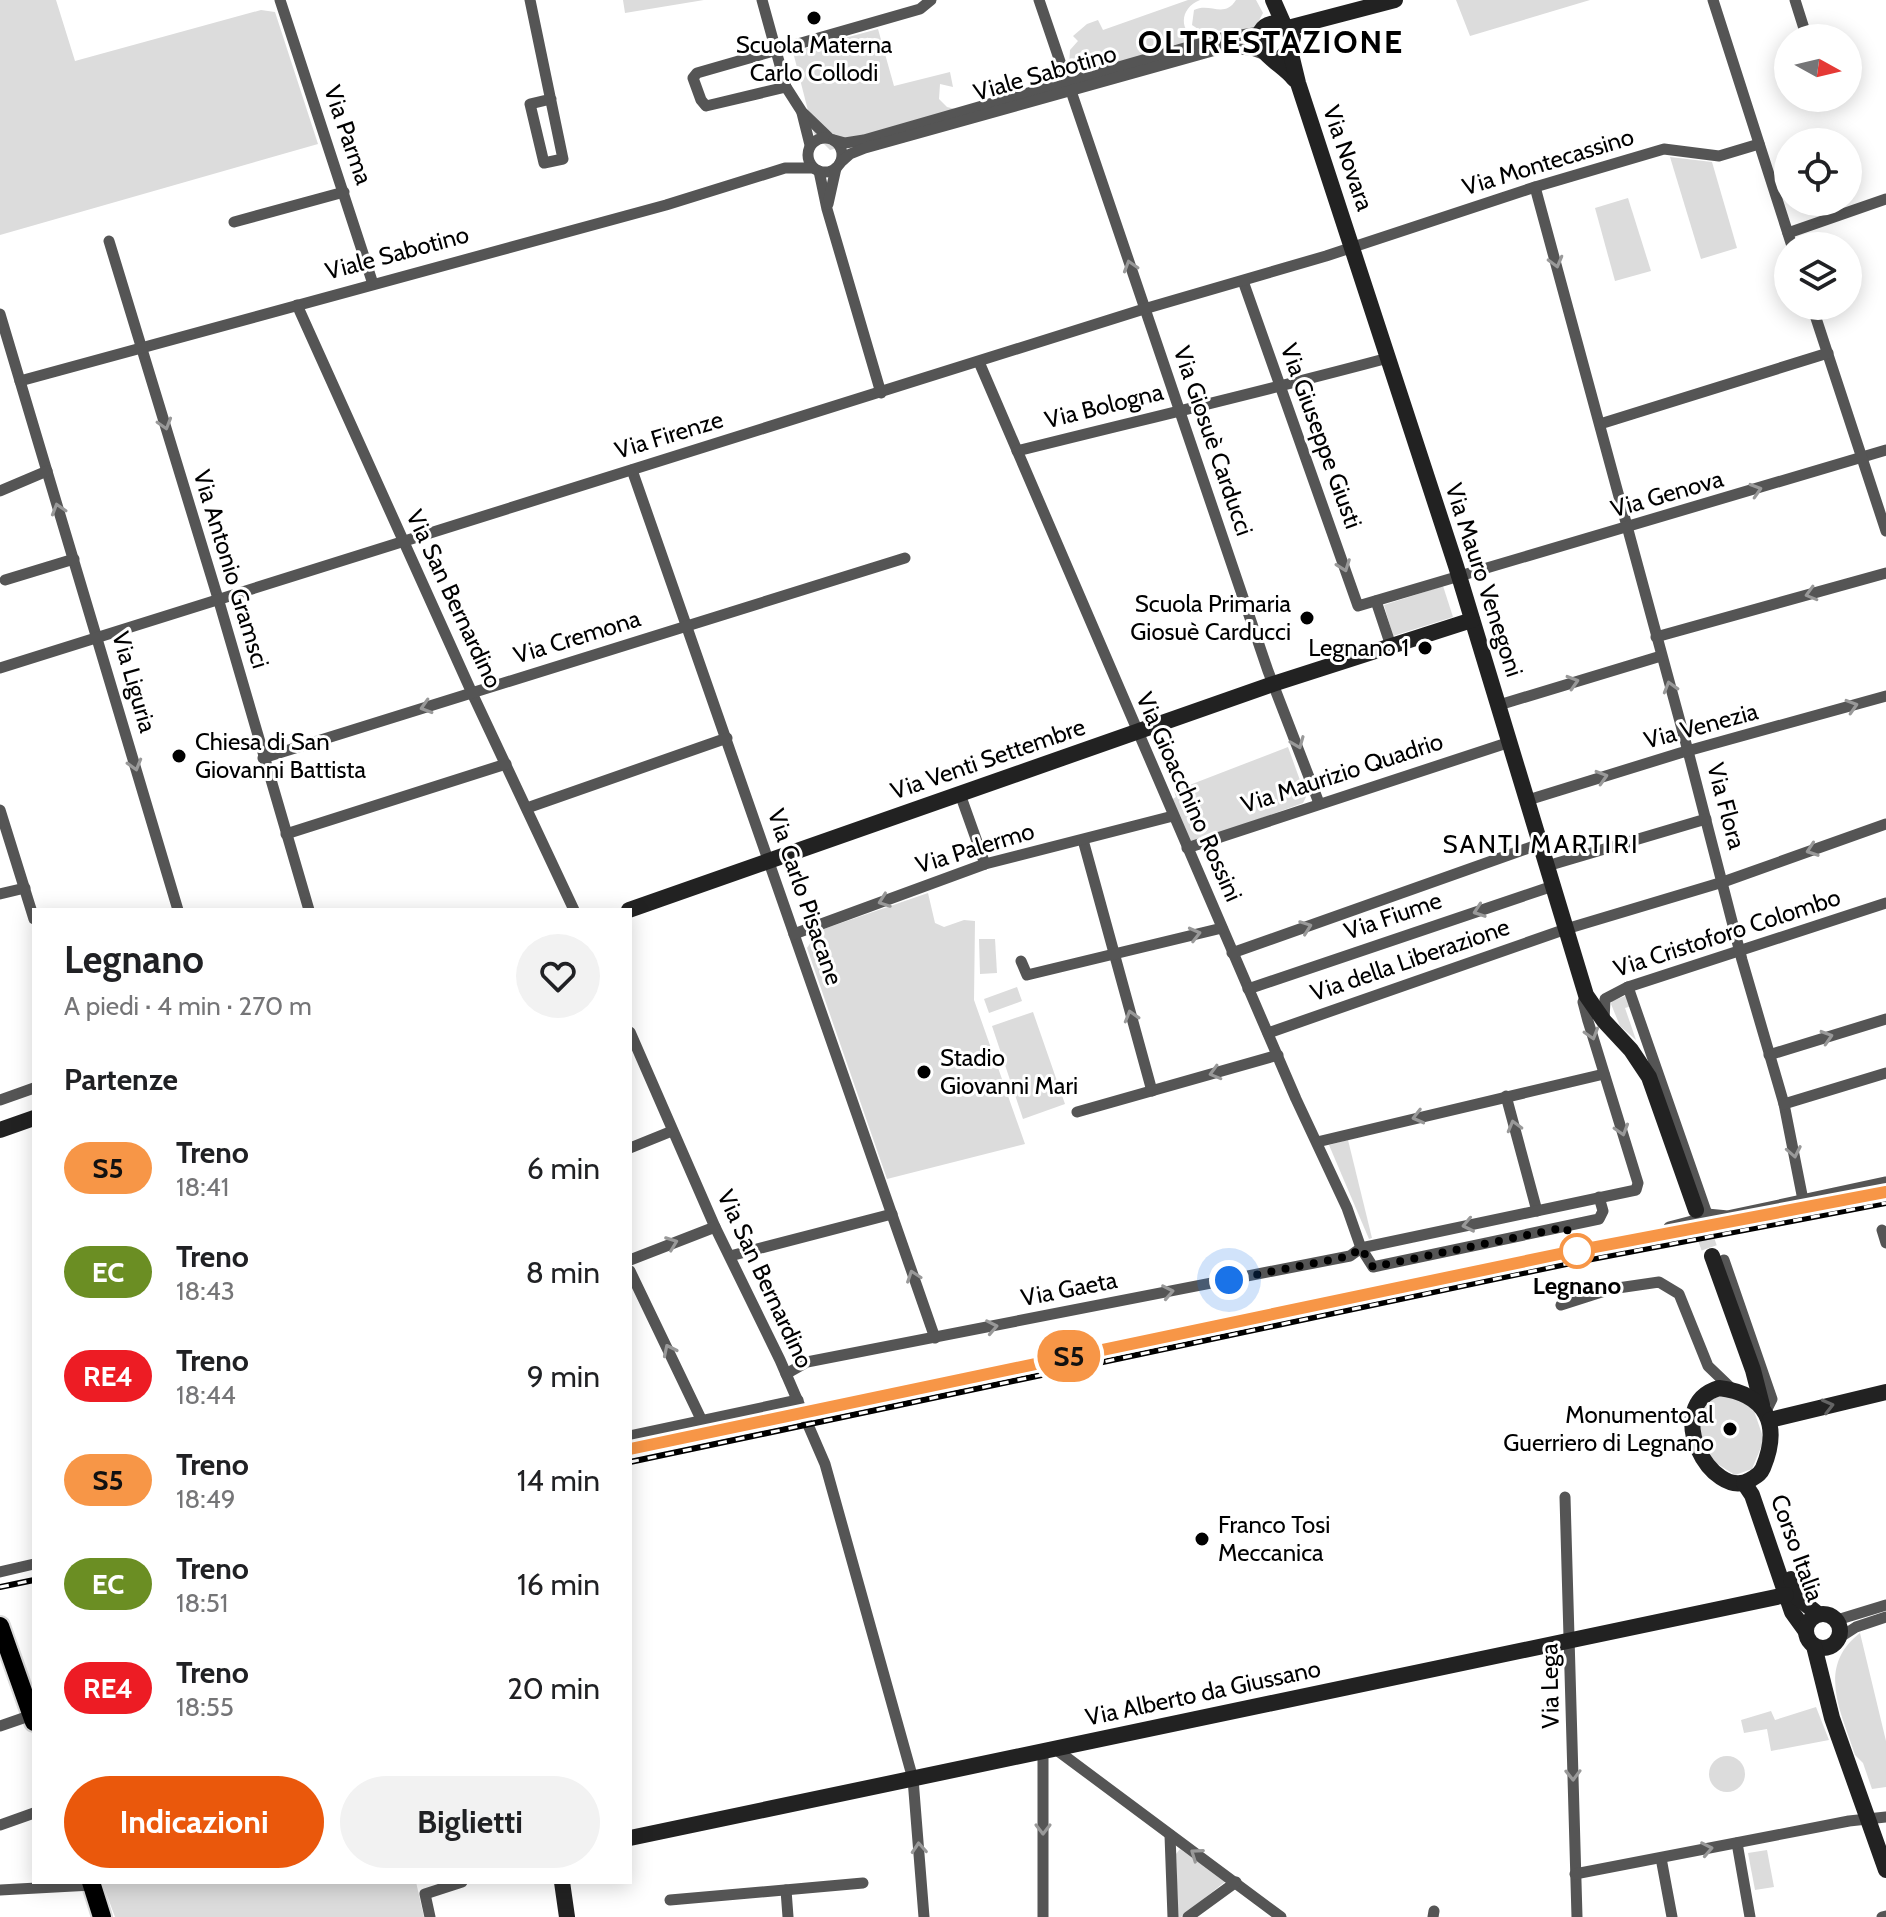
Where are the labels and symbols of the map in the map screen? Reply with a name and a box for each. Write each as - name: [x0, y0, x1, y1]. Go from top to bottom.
- marker: Scuola Materna Carlo Collodi: [805, 9, 823, 27]
- district label: OLTRESTAZIONE: [1138, 22, 1404, 61]
- north arrow: [1774, 24, 1862, 112]
- place label: Scuola Materna Carlo Collodi: [736, 30, 893, 87]
- street label: Viale Sabotino: [970, 38, 1120, 107]
- street label: Via Parma: [318, 82, 379, 189]
- street label: Via Novara: [1317, 101, 1380, 215]
- street label: Via Montecassino: [1459, 122, 1637, 201]
- street label: Viale Sabotino: [322, 219, 472, 286]
- one-way arrow: [1546, 254, 1563, 268]
- one-way arrow: [1123, 259, 1139, 273]
- street label: Via Giuseppe Giusti: [1275, 339, 1368, 532]
- street label: Via Giosuè Carducci: [1167, 342, 1259, 539]
- street label: Via Bologna: [1042, 377, 1166, 434]
- street label: Via Firenze: [611, 404, 726, 465]
- one-way arrow: [156, 417, 172, 431]
- street label: Via Genova: [1607, 464, 1727, 523]
- street label: Via Antonio Gramsci: [188, 466, 275, 672]
- street label: Via Mauro Venegoni: [1439, 479, 1529, 680]
- one-way arrow: [1748, 483, 1762, 499]
- one-way arrow: [51, 502, 67, 516]
- street label: Via San Bernardino: [400, 505, 508, 693]
- one-way arrow: [1334, 558, 1350, 572]
- one-way arrow: [1804, 585, 1818, 601]
- place label: Scuola Primaria Giosuè Carducci: [1130, 589, 1291, 646]
- street label: Via Cremona: [510, 603, 644, 670]
- marker: Scuola Primaria Giosuè Carducci: [1298, 609, 1316, 627]
- street label: Via Liguria: [106, 628, 163, 736]
- place label: Legnano 1: [1308, 633, 1409, 662]
- marker: Legnano 1: [1416, 639, 1434, 657]
- one-way arrow: [1566, 675, 1580, 691]
- one-way arrow: [1663, 680, 1679, 694]
- street label: Via Gioacchino Rossini: [1130, 688, 1249, 906]
- street label: Via Venezia: [1641, 696, 1761, 755]
- one-way arrow: [420, 698, 434, 714]
- one-way arrow: [1845, 699, 1859, 715]
- street label: Via Venti Settembre: [887, 712, 1089, 805]
- street label: Via Maurizio Quadrio: [1237, 726, 1446, 819]
- place label: Chiesa di San Giovanni Battista: [195, 727, 366, 784]
- one-way arrow: [1288, 735, 1304, 749]
- marker: Chiesa di San Giovanni Battista: [170, 747, 188, 765]
- one-way arrow: [126, 758, 142, 772]
- street label: Via Flora: [1701, 760, 1752, 853]
- one-way arrow: [1595, 770, 1608, 786]
- street label: Via Carlo Pisacane: [762, 805, 849, 989]
- street label: Via Palermo: [912, 816, 1038, 879]
- district label: SANTI MARTIRI: [1442, 828, 1640, 860]
- one-way arrow: [1806, 841, 1820, 857]
- street label: Via Cristoforo Colombo: [1610, 882, 1844, 983]
- street label: Via Fiume: [1340, 885, 1445, 946]
- one-way arrow: [878, 892, 892, 908]
- one-way arrow: [1473, 901, 1487, 917]
- street label: Via della Liberazione: [1307, 912, 1513, 1007]
- one-way arrow: [1298, 920, 1312, 936]
- one-way arrow: [1187, 927, 1201, 944]
- one-way arrow: [1124, 1010, 1140, 1024]
- one-way arrow: [1583, 1027, 1599, 1041]
- one-way arrow: [1820, 1030, 1834, 1046]
- place label: Stadio Giovanni Mari: [940, 1043, 1078, 1100]
- marker: Stadio Giovanni Mari: [915, 1063, 933, 1081]
- one-way arrow: [1209, 1064, 1223, 1080]
- one-way arrow: [1411, 1108, 1425, 1125]
- one-way arrow: [1507, 1120, 1524, 1134]
- one-way arrow: [1613, 1123, 1629, 1137]
- one-way arrow: [1784, 1145, 1801, 1159]
- street label: Via San Bernardino: [711, 1185, 819, 1373]
- one-way arrow: [1462, 1216, 1476, 1233]
- marker: Legnano: [1560, 1234, 1594, 1268]
- one-way arrow: [664, 1236, 678, 1253]
- your location: [1209, 1260, 1249, 1300]
- street label: Via Gaeta: [1018, 1265, 1120, 1312]
- one-way arrow: [907, 1270, 923, 1284]
- place label: Legnano: [1533, 1271, 1622, 1300]
- one-way arrow: [1161, 1284, 1174, 1301]
- one-way arrow: [985, 1319, 998, 1336]
- line badge: S5: [1033, 1330, 1105, 1382]
- one-way arrow: [663, 1344, 678, 1359]
- one-way arrow: [1821, 1398, 1834, 1415]
- place label: Monumento al Guerriero di Legnano: [1503, 1400, 1714, 1457]
- marker: Monumento al Guerriero di Legnano: [1721, 1420, 1739, 1438]
- street label: Corso Italia: [1765, 1490, 1830, 1606]
- place label: Franco Tosi Meccanica: [1218, 1510, 1330, 1567]
- marker: Franco Tosi Meccanica: [1193, 1530, 1211, 1548]
- street label: Via Lega: [1534, 1643, 1565, 1729]
- street label: Via Alberto da Giussano: [1083, 1653, 1323, 1732]
- one-way arrow: [1565, 1769, 1582, 1782]
- one-way arrow: [1034, 1823, 1052, 1836]
- one-way arrow: [911, 1841, 928, 1854]
- one-way arrow: [1700, 1841, 1713, 1858]
- one-way arrow: [1191, 1849, 1205, 1864]

